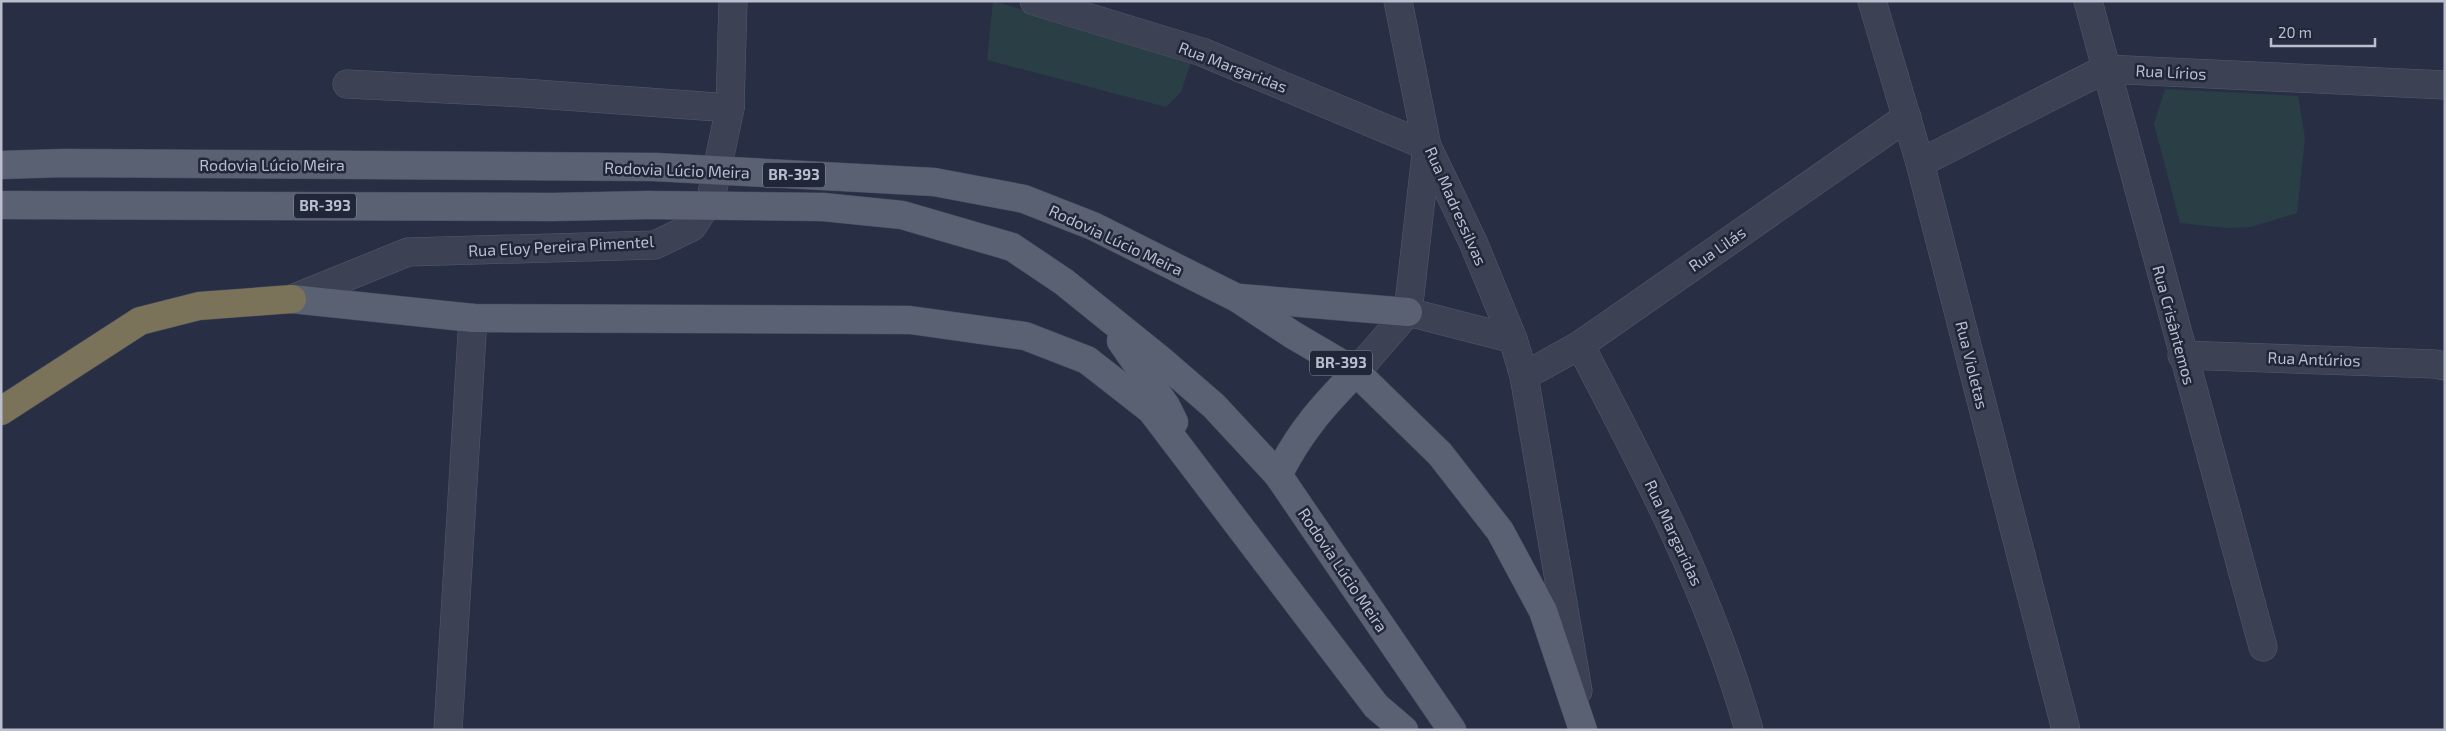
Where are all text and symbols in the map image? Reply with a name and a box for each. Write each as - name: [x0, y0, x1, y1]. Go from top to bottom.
- scale bar: [2271, 15, 2375, 47]
- text: 20 m: [2278, 23, 2312, 41]
- street label: Rua Margaridas: [1176, 37, 1290, 96]
- street label: Rua Lírios: [2135, 60, 2207, 83]
- street label: Rua Madressilvas: [1422, 143, 1491, 268]
- street label: Rodovia Lúcio Meira: [199, 155, 345, 174]
- street label: Rodovia Lúcio Meira: [604, 157, 750, 182]
- road number: BR-393: [763, 162, 825, 188]
- road number: BR-393: [294, 194, 356, 218]
- street label: Rodovia Lúcio Meira: [1046, 200, 1186, 279]
- street label: Rua Lilás: [1685, 222, 1749, 275]
- street label: Rua Eloy Pereira Pimentel: [468, 231, 655, 260]
- street label: Rua Crisântemos: [2149, 263, 2200, 387]
- street label: Rua Violetas: [1952, 319, 1993, 411]
- street label: Rua Antúrios: [2267, 347, 2361, 370]
- road number: BR-393: [1310, 350, 1372, 376]
- street label: Rua Margaridas: [1642, 477, 1707, 589]
- street label: Rodovia Lúcio Meira: [1295, 504, 1392, 635]

